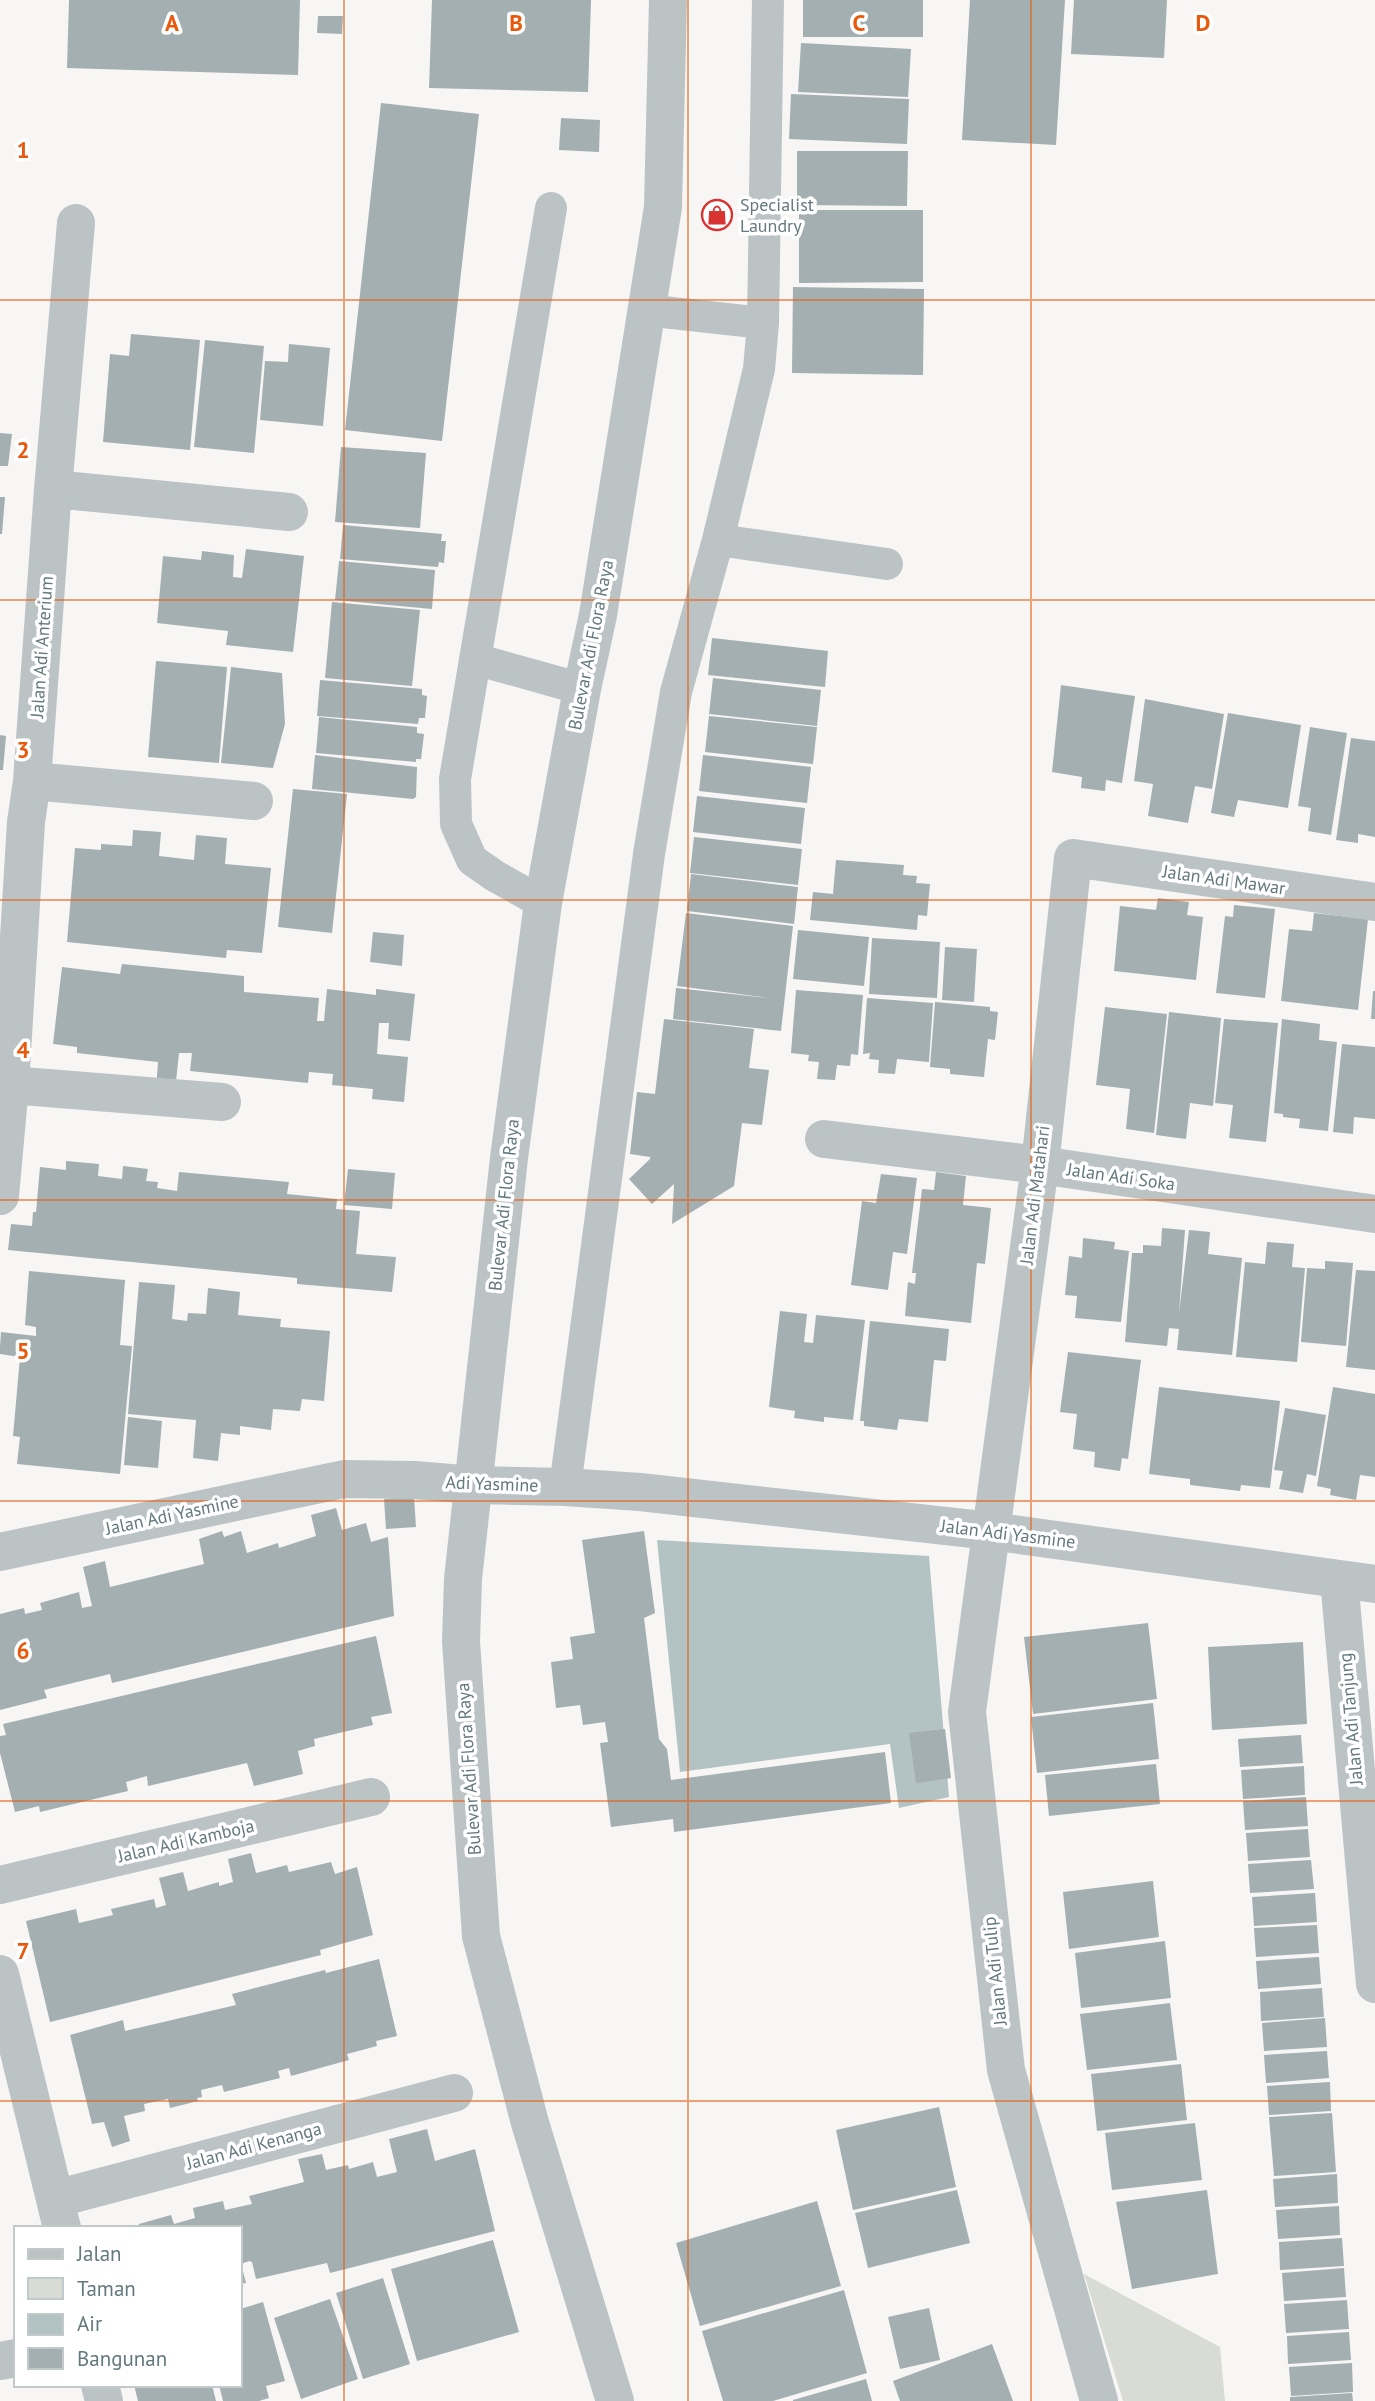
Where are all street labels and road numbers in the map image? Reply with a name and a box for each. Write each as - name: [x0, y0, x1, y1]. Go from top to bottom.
- street label: Bulevar Adi Flora Raya: [563, 558, 618, 732]
- street label: Jalan Adi Anterium: [25, 575, 58, 720]
- street label: Jalan Adi Mawar: [1160, 859, 1287, 900]
- street label: Bulevar Adi Flora Raya: [483, 1118, 524, 1292]
- street label: Jalan Adi Matahari: [1014, 1124, 1054, 1267]
- street label: Jalan Adi Soka: [1064, 1157, 1177, 1195]
- street label: Adi Yasmine: [445, 1470, 539, 1497]
- street label: Jalan Adi Yasmine: [102, 1489, 241, 1540]
- street label: Jalan Adi Yasmine: [938, 1514, 1077, 1553]
- street label: Jalan Adi Tanjung: [1333, 1652, 1368, 1787]
- street label: Bulevar Adi Flora Raya: [451, 1682, 486, 1856]
- street label: Jalan Adi Kamboja: [114, 1814, 256, 1868]
- street label: Jalan Adi Tulip: [977, 1915, 1012, 2028]
- street label: Jalan Adi Kenanga: [183, 2116, 324, 2175]

